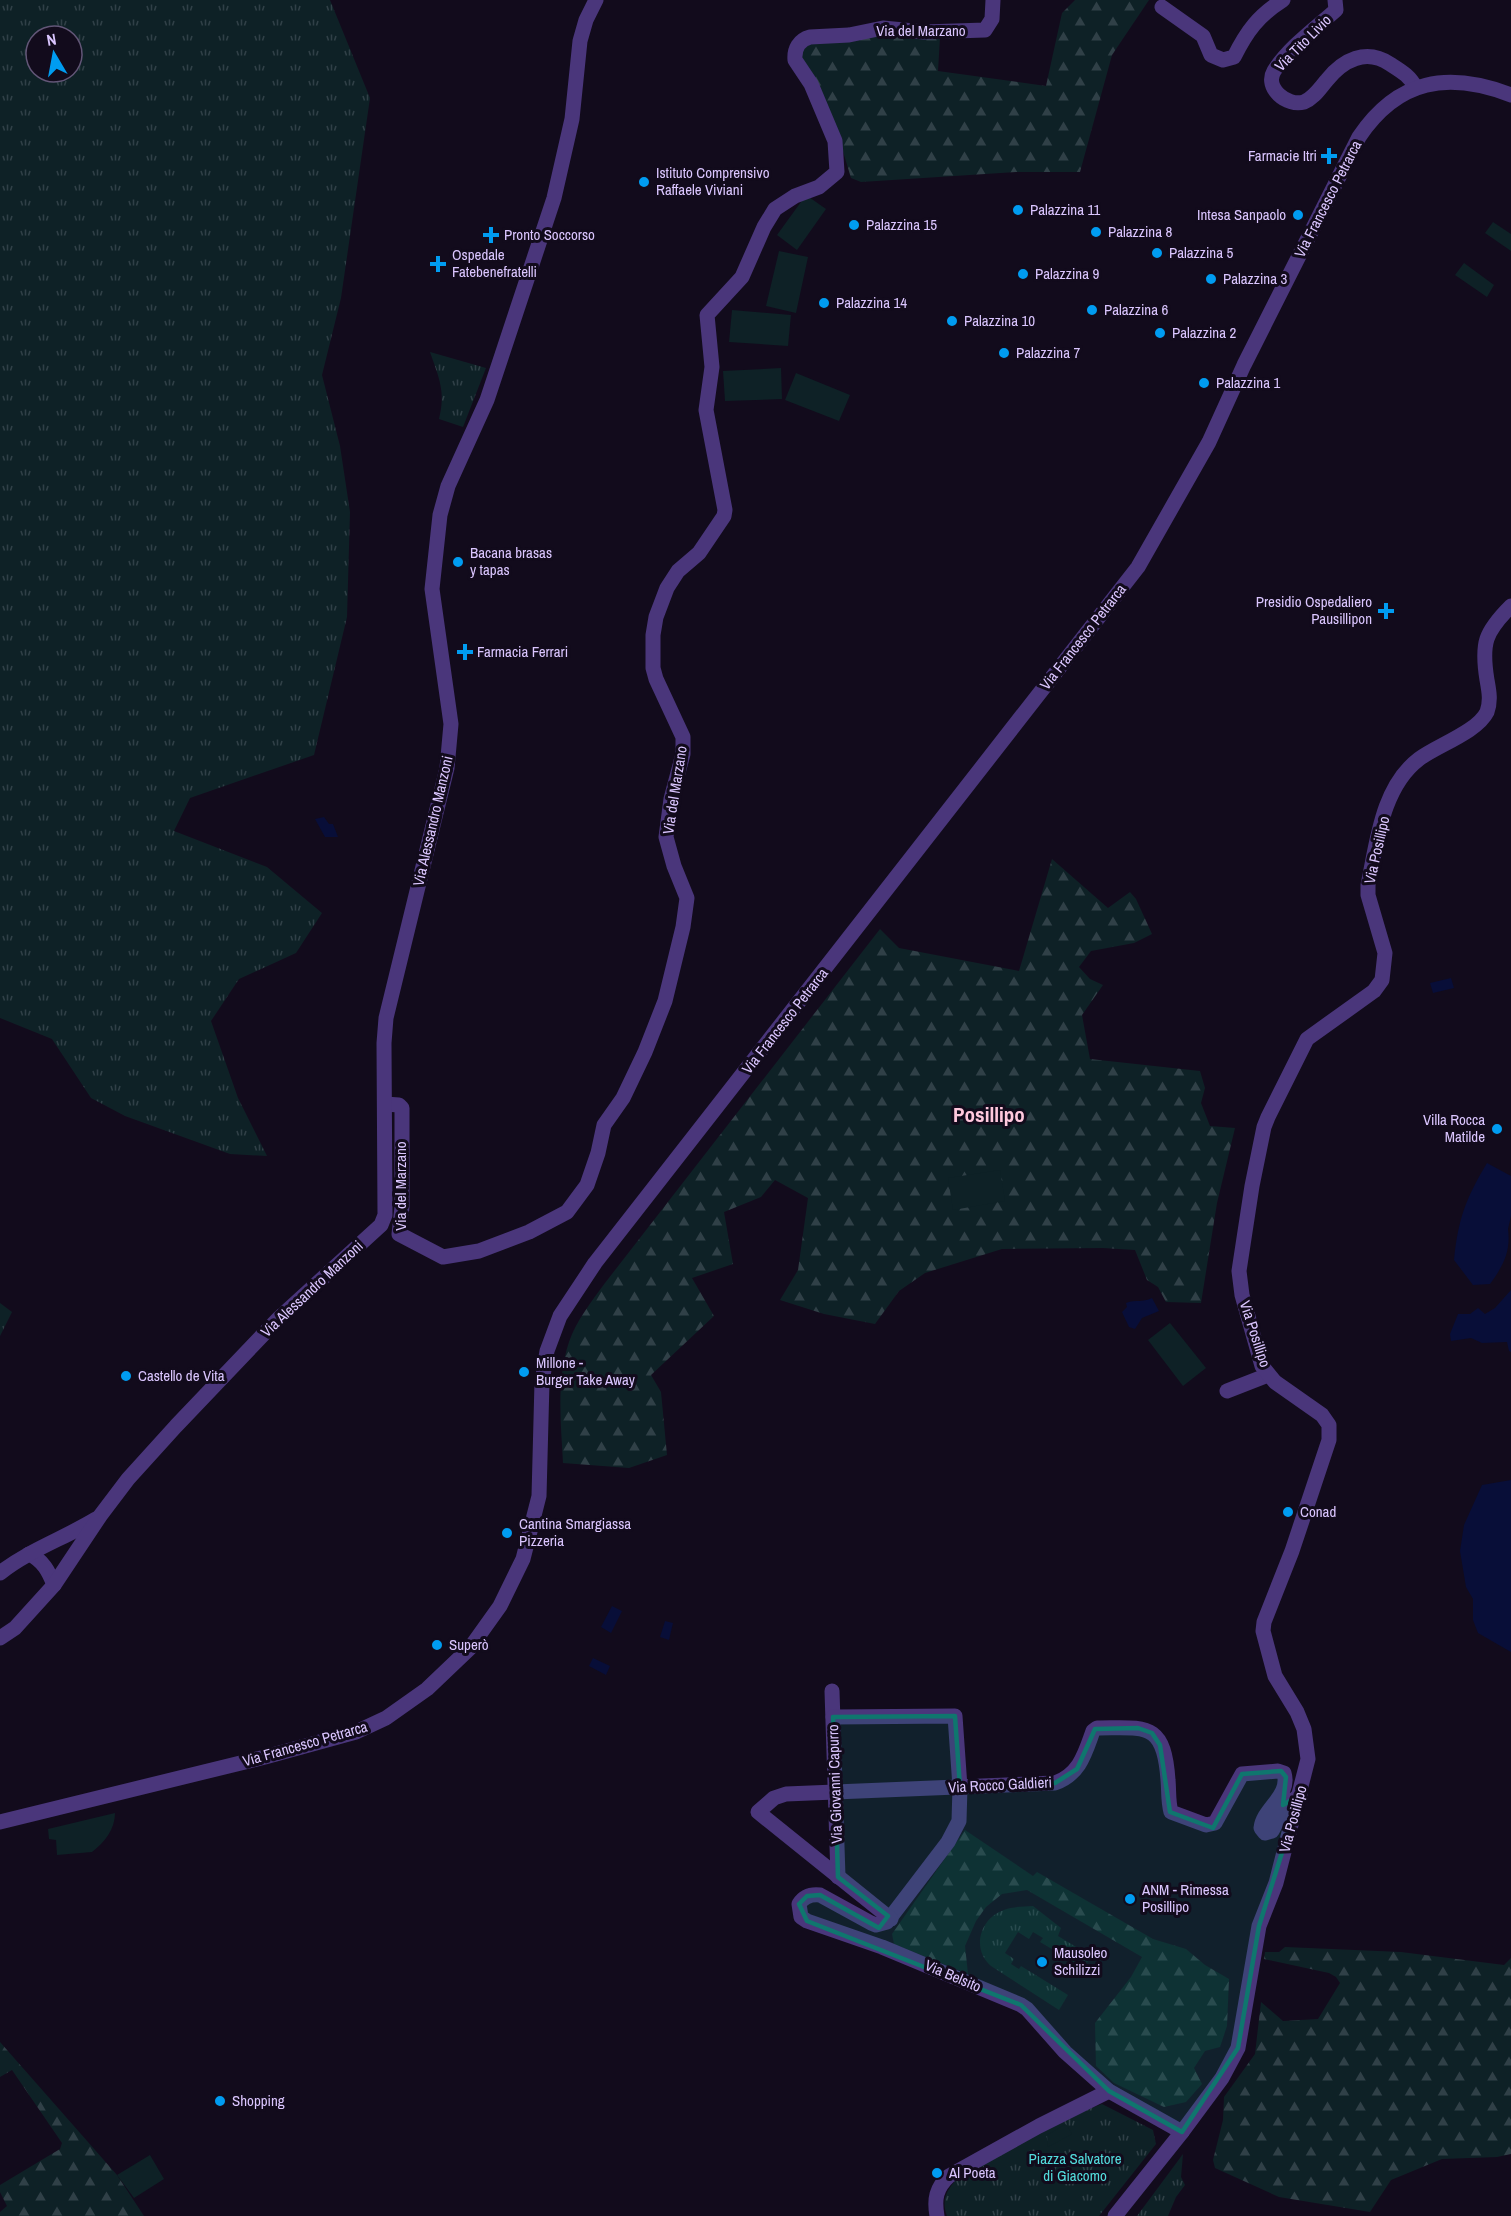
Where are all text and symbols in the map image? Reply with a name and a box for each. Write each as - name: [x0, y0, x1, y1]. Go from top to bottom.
- street label: Via Tito Livio: [1270, 9, 1336, 76]
- street label: Via del Marzano: [876, 20, 966, 41]
- north arrow: [24, 24, 84, 84]
- text: N: [45, 28, 58, 51]
- street label: Via Francesco Petrarca: [1289, 136, 1366, 261]
- place label: Farmacie Itri: [1248, 145, 1317, 166]
- marker: Farmacie Itri: [1322, 149, 1336, 163]
- place label: Istituto Comprensivo Raffaele Viviani: [656, 162, 770, 200]
- marker: Istituto Comprensivo Raffaele Viviani: [637, 175, 651, 189]
- place label: Palazzina 11: [1030, 199, 1100, 220]
- marker: Palazzina 11: [1011, 203, 1025, 217]
- place label: Intesa Sanpaolo: [1197, 204, 1286, 225]
- marker: Intesa Sanpaolo: [1291, 208, 1305, 222]
- place label: Palazzina 15: [866, 214, 937, 235]
- marker: Palazzina 15: [847, 218, 861, 232]
- place label: Palazzina 8: [1108, 221, 1172, 242]
- place label: Pronto Soccorso: [504, 224, 595, 245]
- marker: Palazzina 8: [1089, 225, 1103, 239]
- marker: Pronto Soccorso: [482, 226, 500, 244]
- place label: Palazzina 5: [1169, 242, 1233, 263]
- place label: Ospedale Fatebenefratelli: [452, 244, 537, 282]
- marker: Palazzina 5: [1150, 246, 1164, 260]
- marker: Ospedale Fatebenefratelli: [429, 255, 447, 273]
- place label: Palazzina 9: [1035, 263, 1099, 284]
- marker: Palazzina 9: [1016, 267, 1030, 281]
- place label: Palazzina 3: [1223, 268, 1287, 289]
- marker: Palazzina 3: [1204, 272, 1218, 286]
- place label: Palazzina 14: [836, 292, 907, 313]
- marker: Palazzina 14: [817, 296, 831, 310]
- place label: Palazzina 6: [1104, 299, 1168, 320]
- marker: Palazzina 6: [1085, 303, 1099, 317]
- place label: Palazzina 10: [964, 310, 1035, 331]
- marker: Palazzina 10: [945, 314, 959, 328]
- place label: Palazzina 2: [1172, 322, 1236, 343]
- marker: Palazzina 2: [1153, 326, 1167, 340]
- place label: Palazzina 7: [1016, 342, 1080, 363]
- marker: Palazzina 7: [997, 346, 1011, 360]
- place label: Palazzina 1: [1216, 372, 1280, 393]
- marker: Palazzina 1: [1197, 376, 1211, 390]
- place label: Bacana brasas y tapas: [470, 542, 552, 580]
- marker: Bacana brasas y tapas: [451, 555, 465, 569]
- street label: Via Francesco Petrarca: [1035, 579, 1131, 694]
- place label: Presidio Ospedaliero Pausillipon: [1256, 591, 1372, 629]
- marker: Presidio Ospedaliero Pausillipon: [1377, 602, 1395, 620]
- place label: Farmacia Ferrari: [477, 641, 568, 662]
- marker: Farmacia Ferrari: [458, 645, 472, 659]
- street label: Via del Marzano: [657, 744, 692, 836]
- street label: Via Alessandro Manzoni: [407, 754, 458, 888]
- street label: Via Posillipo: [1359, 814, 1395, 886]
- street label: Via Francesco Petrarca: [737, 963, 833, 1078]
- district label: Posillipo: [953, 1100, 1025, 1129]
- place label: Villa Rocca Matilde: [1423, 1109, 1485, 1147]
- marker: Villa Rocca Matilde: [1490, 1122, 1504, 1136]
- street label: Via del Marzano: [390, 1141, 411, 1231]
- street label: Via Alessandro Manzoni: [256, 1236, 368, 1342]
- street label: Via Posillipo: [1235, 1298, 1276, 1370]
- place label: Millone - Burger Take Away: [536, 1352, 636, 1390]
- place label: Castello de Vita: [138, 1365, 225, 1386]
- marker: Millone - Burger Take Away: [517, 1365, 531, 1379]
- marker: Castello de Vita: [119, 1369, 133, 1383]
- place label: Conad: [1300, 1501, 1336, 1522]
- marker: Conad: [1281, 1505, 1295, 1519]
- place label: Cantina Smargiassa Pizzeria: [519, 1513, 631, 1551]
- marker: Cantina Smargiassa Pizzeria: [500, 1526, 514, 1540]
- place label: Superò: [449, 1634, 489, 1655]
- marker: Superò: [430, 1638, 444, 1652]
- street label: Via Francesco Petrarca: [240, 1716, 370, 1771]
- street label: Via Giovanni Capurro: [822, 1724, 847, 1844]
- street label: Via Rocco Galdieri: [948, 1771, 1052, 1798]
- street label: Via Posillipo: [1273, 1783, 1312, 1855]
- place label: ANM - Rimessa Posillipo: [1141, 1879, 1229, 1917]
- marker: ANM - Rimessa Posillipo: [1123, 1892, 1137, 1906]
- place label: Mausoleo Schilizzi: [1054, 1942, 1107, 1980]
- street label: Via Belsito: [922, 1954, 985, 1997]
- marker: Mausoleo Schilizzi: [1035, 1955, 1049, 1969]
- place label: Shopping: [232, 2090, 285, 2111]
- marker: Shopping: [213, 2094, 227, 2108]
- park label: Piazza Salvatore di Giacomo: [1029, 2148, 1122, 2186]
- place label: Al Poeta: [948, 2162, 996, 2183]
- marker: Al Poeta: [930, 2166, 944, 2180]

